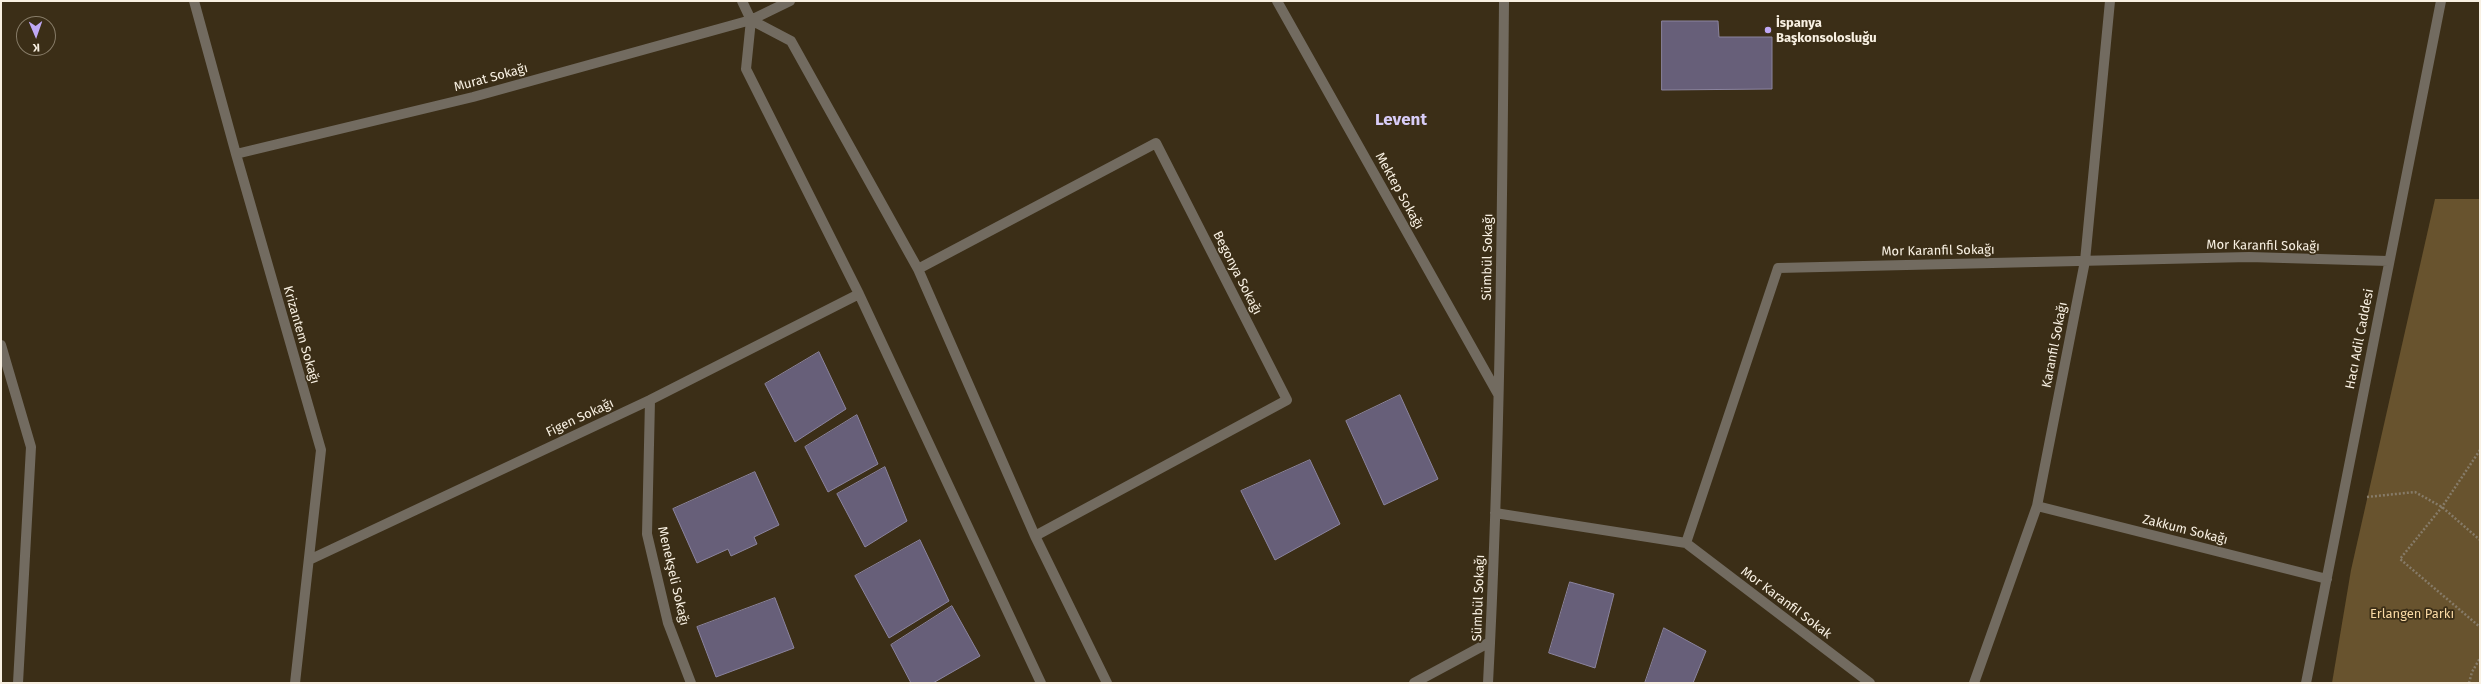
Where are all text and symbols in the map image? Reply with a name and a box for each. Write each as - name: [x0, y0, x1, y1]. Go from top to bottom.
- place label: İspanya Başkonsolosluğu: [1776, 15, 1877, 46]
- north arrow: [16, 16, 56, 56]
- marker: İspanya Başkonsolosluğu: [1763, 25, 1773, 35]
- text: K: [33, 41, 40, 54]
- street label: Murat Sokağı: [452, 61, 530, 95]
- district label: Levent: [1375, 110, 1427, 130]
- street label: Mektep Sokağı: [1372, 150, 1426, 232]
- street label: Sümbül Sokağı: [1479, 213, 1497, 301]
- street label: Begonya Sokağı: [1209, 229, 1265, 317]
- street label: Mor Karanfil Sokağı: [2206, 237, 2320, 255]
- street label: Mor Karanfil Sokağı: [1881, 242, 1995, 260]
- street label: Krizantem Sokağı: [280, 284, 322, 386]
- street label: Hacı Adil Caddesi: [2343, 287, 2377, 391]
- street label: Karanfil Sokağı: [2039, 301, 2071, 389]
- street label: Figen Sokağı: [544, 396, 616, 440]
- street label: Zakkum Sokağı: [2141, 512, 2229, 548]
- street label: Menekşeli Sokağı: [654, 525, 692, 627]
- street label: Sümbül Sokağı: [1470, 554, 1488, 642]
- street label: Mor Karanfil Sokak: [1738, 564, 1834, 642]
- park label: Erlangen Parkı: [2370, 606, 2454, 622]

